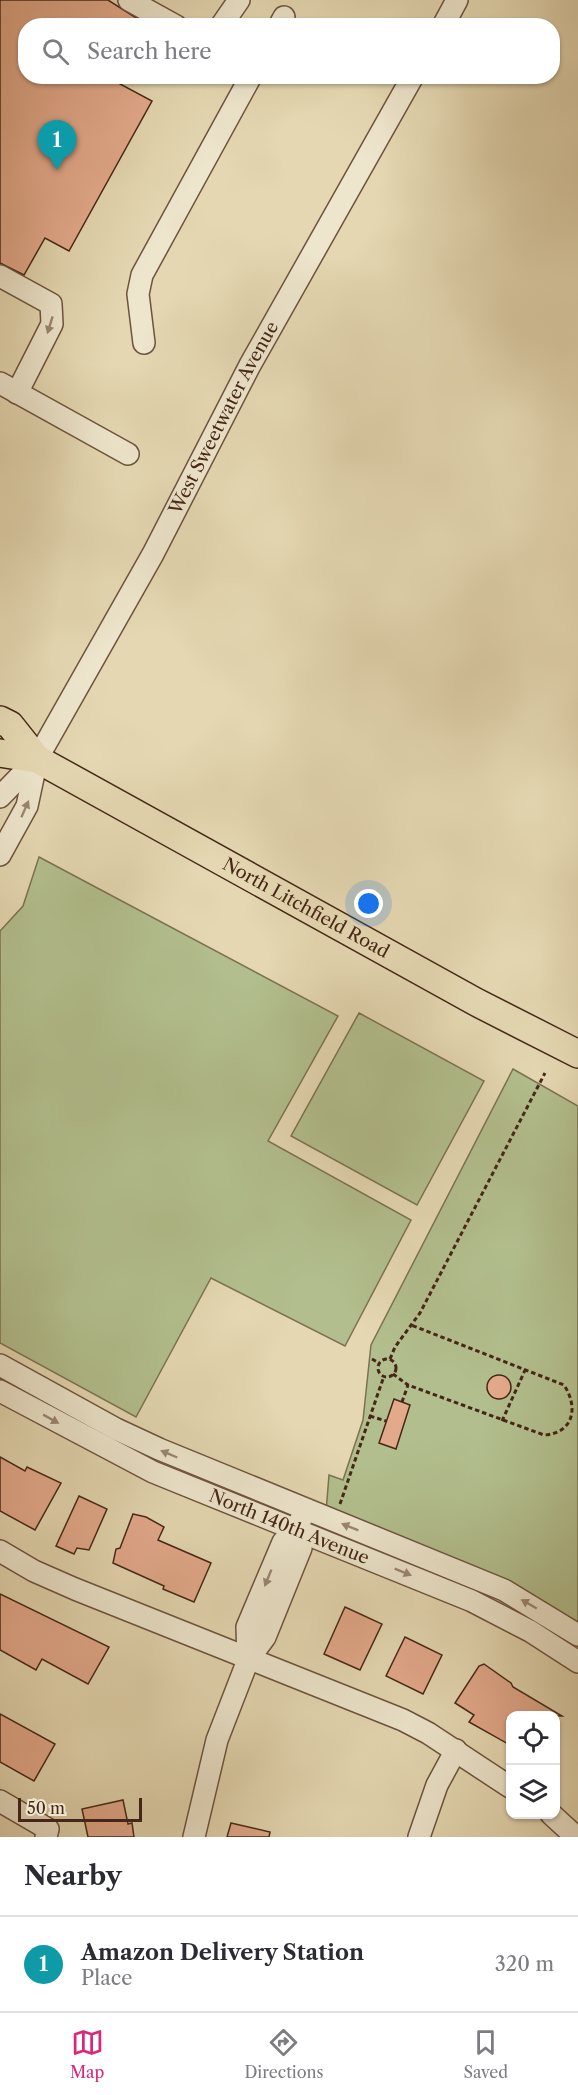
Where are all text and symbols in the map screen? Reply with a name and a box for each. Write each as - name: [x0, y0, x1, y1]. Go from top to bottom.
- search box: [18, 18, 560, 84]
- icon: search: [39, 35, 72, 68]
- text: Search here: [87, 38, 212, 65]
- pin: 1: [38, 120, 76, 170]
- one-way arrow: [45, 316, 54, 334]
- street label: West Sweetwater Avenue: [164, 318, 283, 519]
- one-way arrow: [20, 801, 29, 818]
- street label: North Litchfield Road: [219, 853, 393, 963]
- your location: [354, 889, 383, 918]
- one-way arrow: [43, 1414, 60, 1424]
- one-way arrow: [160, 1448, 178, 1458]
- street label: North 140th Avenue: [206, 1485, 372, 1569]
- one-way arrow: [340, 1522, 358, 1532]
- one-way arrow: [394, 1568, 412, 1577]
- one-way arrow: [263, 1569, 272, 1587]
- one-way arrow: [521, 1598, 537, 1609]
- map controls: [506, 1711, 560, 1819]
- button: locate: [506, 1711, 560, 1765]
- button: layers: [506, 1765, 560, 1819]
- scale bar: [18, 1795, 142, 1822]
- text: 50 m: [27, 1798, 65, 1818]
- text: Nearby: [24, 1860, 122, 1892]
- text: Amazon Delivery Station: [81, 1939, 364, 1966]
- text: 1: [39, 1952, 48, 1976]
- text: 320 m: [495, 1952, 554, 1976]
- text: Place: [81, 1966, 132, 1990]
- tab: Map: [70, 2026, 104, 2082]
- tab: Directions: [244, 2026, 323, 2082]
- tab: Saved: [464, 2026, 508, 2082]

